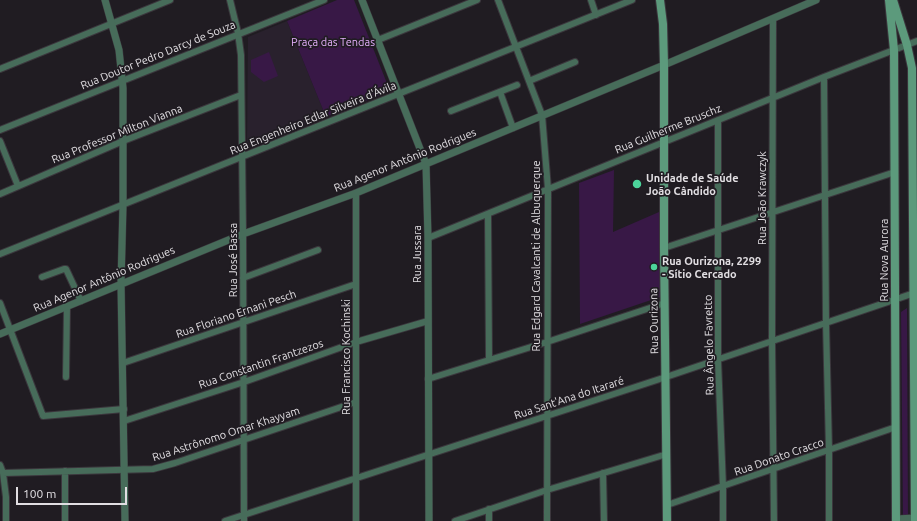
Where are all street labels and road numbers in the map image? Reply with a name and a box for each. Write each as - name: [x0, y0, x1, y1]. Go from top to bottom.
- street label: Rua Doutor Pedro Darcy de Souza: [79, 18, 237, 92]
- street label: Rua Engenheiro Edlar Silveira d'Ávila: [228, 79, 398, 157]
- street label: Rua Professor Milton Vianna: [50, 102, 184, 166]
- street label: Rua Guilherme Bruschz: [613, 102, 723, 156]
- street label: Rua Agenor Antônio Rodrigues: [332, 125, 478, 195]
- street label: Rua João Krawczyk: [755, 151, 769, 245]
- street label: Rua Edgard Cavalcanti de Albuquerque: [529, 160, 543, 352]
- street label: Rua Nova Aurora: [877, 219, 891, 301]
- street label: Rua José Bassa: [226, 223, 240, 297]
- street label: Rua Jussara: [410, 225, 424, 283]
- street label: Rua Agenor Antônio Rodrigues: [31, 243, 177, 315]
- street label: Rua Floriano Ernani Pesch: [174, 287, 298, 341]
- street label: Rua Ourizona: [647, 288, 661, 354]
- street label: Rua Ângelo Favretto: [702, 295, 716, 395]
- street label: Rua Francisco Kochinski: [339, 299, 353, 415]
- street label: Rua Constantin Frantzezos: [197, 336, 325, 392]
- street label: Rua Sant'Ana do Itararé: [512, 374, 626, 422]
- street label: Rua Astrônomo Omar Khayyam: [151, 404, 301, 464]
- street label: Rua Donato Cracco: [732, 435, 826, 479]

